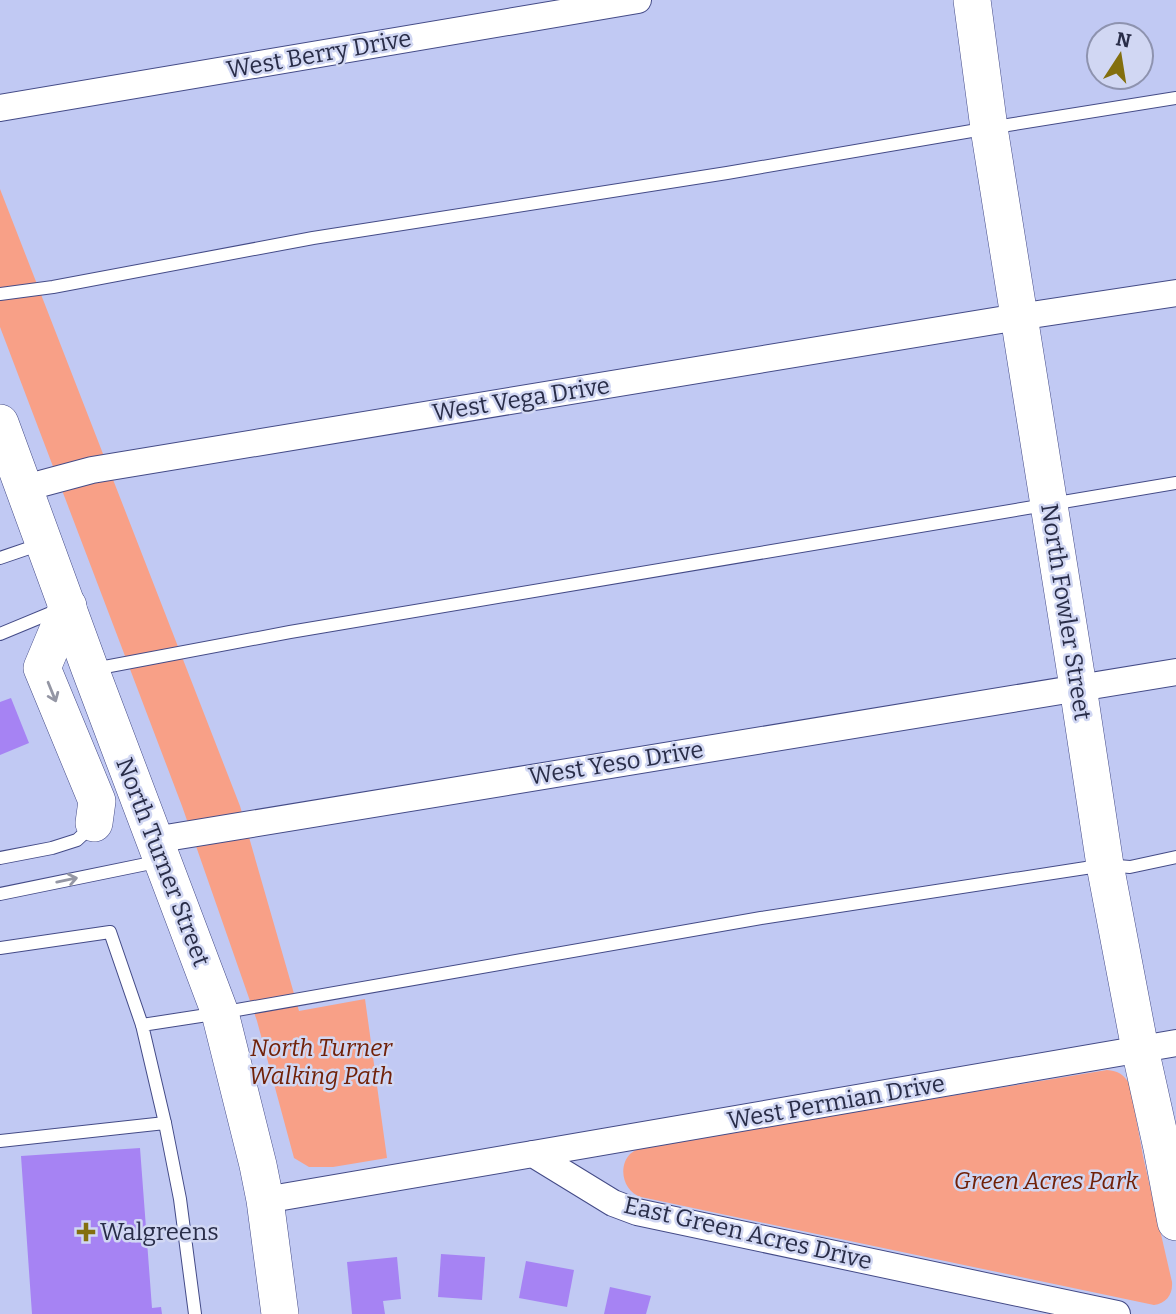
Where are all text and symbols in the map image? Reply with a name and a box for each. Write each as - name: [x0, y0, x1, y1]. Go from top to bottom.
- north arrow: [1085, 21, 1155, 91]
- street label: West Berry Drive: [224, 24, 414, 84]
- text: N: [1114, 27, 1133, 53]
- street label: West Vega Drive: [430, 371, 612, 427]
- street label: North Fowler Street: [1035, 502, 1097, 723]
- one-way arrow: [46, 681, 59, 702]
- street label: West Yeso Drive: [526, 735, 706, 791]
- street label: North Turner Street: [110, 754, 216, 971]
- one-way arrow: [55, 873, 78, 887]
- park label: North Turner Walking Path: [248, 1034, 394, 1090]
- street label: West Permian Drive: [725, 1069, 947, 1135]
- park label: Green Acres Park: [954, 1167, 1139, 1195]
- street label: East Green Acres Drive: [621, 1191, 875, 1275]
- place label: Walgreens: [100, 1218, 219, 1246]
- marker: Walgreens: [78, 1224, 94, 1240]

